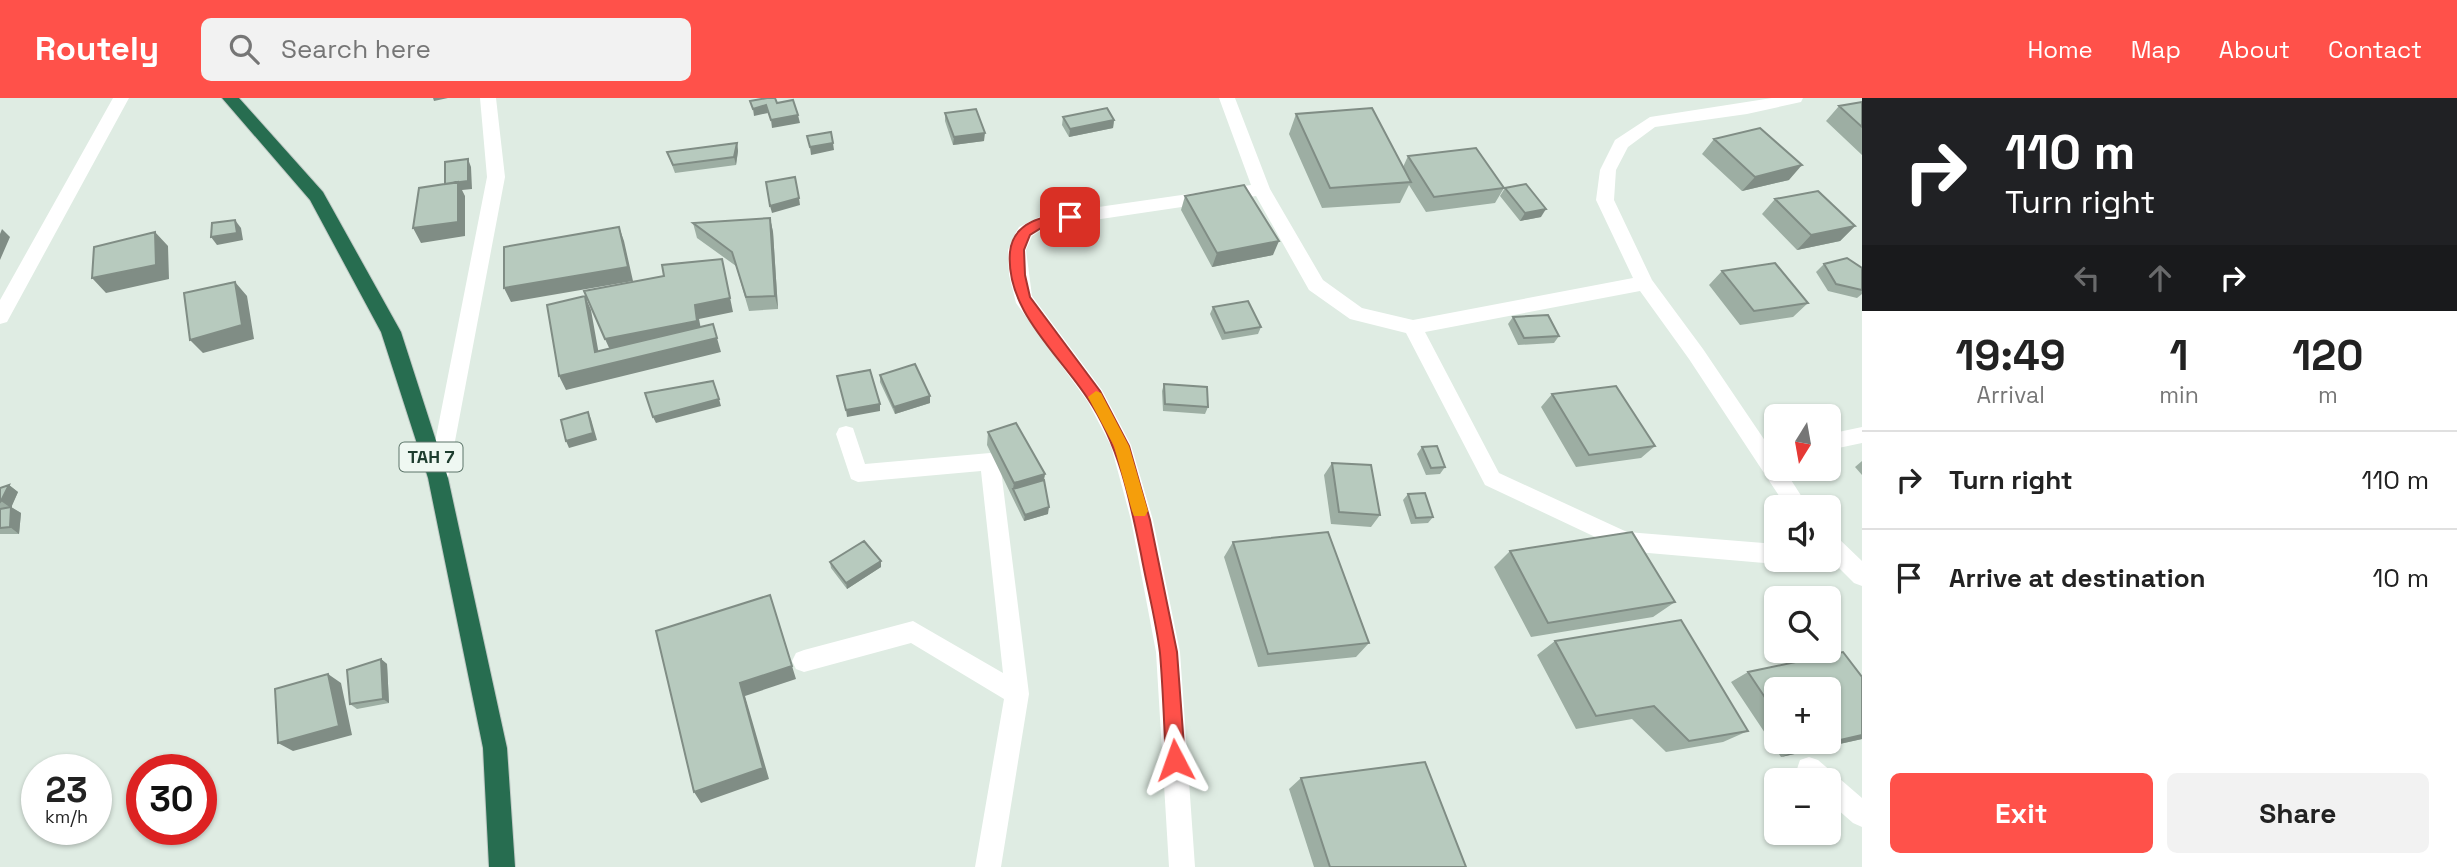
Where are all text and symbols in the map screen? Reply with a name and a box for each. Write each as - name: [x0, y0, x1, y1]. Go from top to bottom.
- search box: [201, 18, 691, 81]
- text: Routely: [35, 28, 159, 70]
- icon: search: [225, 30, 263, 68]
- text: Search here: [281, 32, 431, 66]
- text: Home: [2027, 34, 2093, 65]
- text: Map: [2131, 34, 2181, 65]
- text: About: [2219, 34, 2290, 65]
- text: Contact: [2328, 34, 2422, 65]
- text: 110 m: [2005, 121, 2135, 183]
- icon: right: [1890, 126, 1981, 217]
- text: Turn right: [2005, 182, 2155, 222]
- pin: [1040, 187, 1100, 247]
- icon: arrive: [1051, 198, 1089, 236]
- icon: left: [2068, 259, 2106, 297]
- icon: ahead: [2141, 259, 2179, 297]
- icon: right: [2214, 259, 2252, 297]
- text: 19:49: [1956, 329, 2066, 382]
- text: 1: [2169, 329, 2188, 382]
- text: 120: [2292, 329, 2363, 382]
- text: Arrival: [1976, 380, 2045, 410]
- text: min: [2159, 380, 2199, 410]
- text: m: [2318, 380, 2338, 410]
- north arrow: [1764, 404, 1841, 481]
- map controls: [1764, 404, 1841, 845]
- road number: TAH 7: [400, 442, 462, 472]
- icon: right: [1890, 461, 1928, 499]
- text: Turn right: [1949, 463, 2073, 497]
- text: 110 m: [2362, 463, 2429, 497]
- button: sound: [1764, 495, 1841, 572]
- icon: arrive: [1890, 559, 1928, 597]
- text: Arrive at destination: [1949, 561, 2206, 595]
- text: 10 m: [2372, 561, 2429, 595]
- button: search: [1764, 586, 1841, 663]
- button: +: [1764, 677, 1841, 754]
- position arrow: [1138, 723, 1212, 797]
- speed limit sign: 30: [126, 754, 217, 845]
- text: 23: [45, 768, 88, 812]
- button: −: [1764, 768, 1841, 845]
- button: Exit: [1890, 773, 2153, 853]
- button: Share: [2167, 773, 2429, 853]
- text: km/h: [45, 805, 88, 828]

